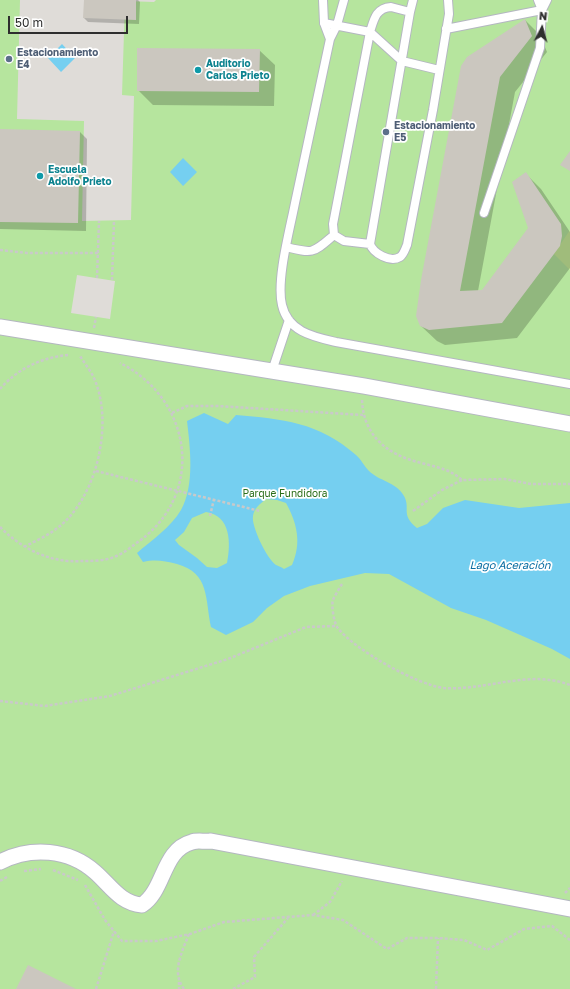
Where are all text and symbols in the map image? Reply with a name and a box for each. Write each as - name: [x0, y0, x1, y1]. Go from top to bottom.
- scale bar: [10, 8, 130, 34]
- north arrow: [522, 8, 562, 48]
- text: N: [538, 9, 548, 22]
- text: 50 m: [15, 15, 43, 30]
- place label: Estacionamiento E4: [17, 47, 98, 70]
- marker: Estacionamiento E4: [4, 54, 14, 64]
- place label: Auditorio Carlos Prieto: [206, 58, 269, 82]
- marker: Auditorio Carlos Prieto: [193, 65, 203, 75]
- place label: Estacionamiento E5: [394, 120, 475, 144]
- marker: Estacionamiento E5: [381, 127, 391, 137]
- place label: Escuela Adolfo Prieto: [48, 164, 112, 188]
- marker: Escuela Adolfo Prieto: [35, 171, 45, 181]
- park label: Parque Fundidora: [243, 488, 327, 500]
- water label: Lago Aceración: [469, 559, 551, 573]

